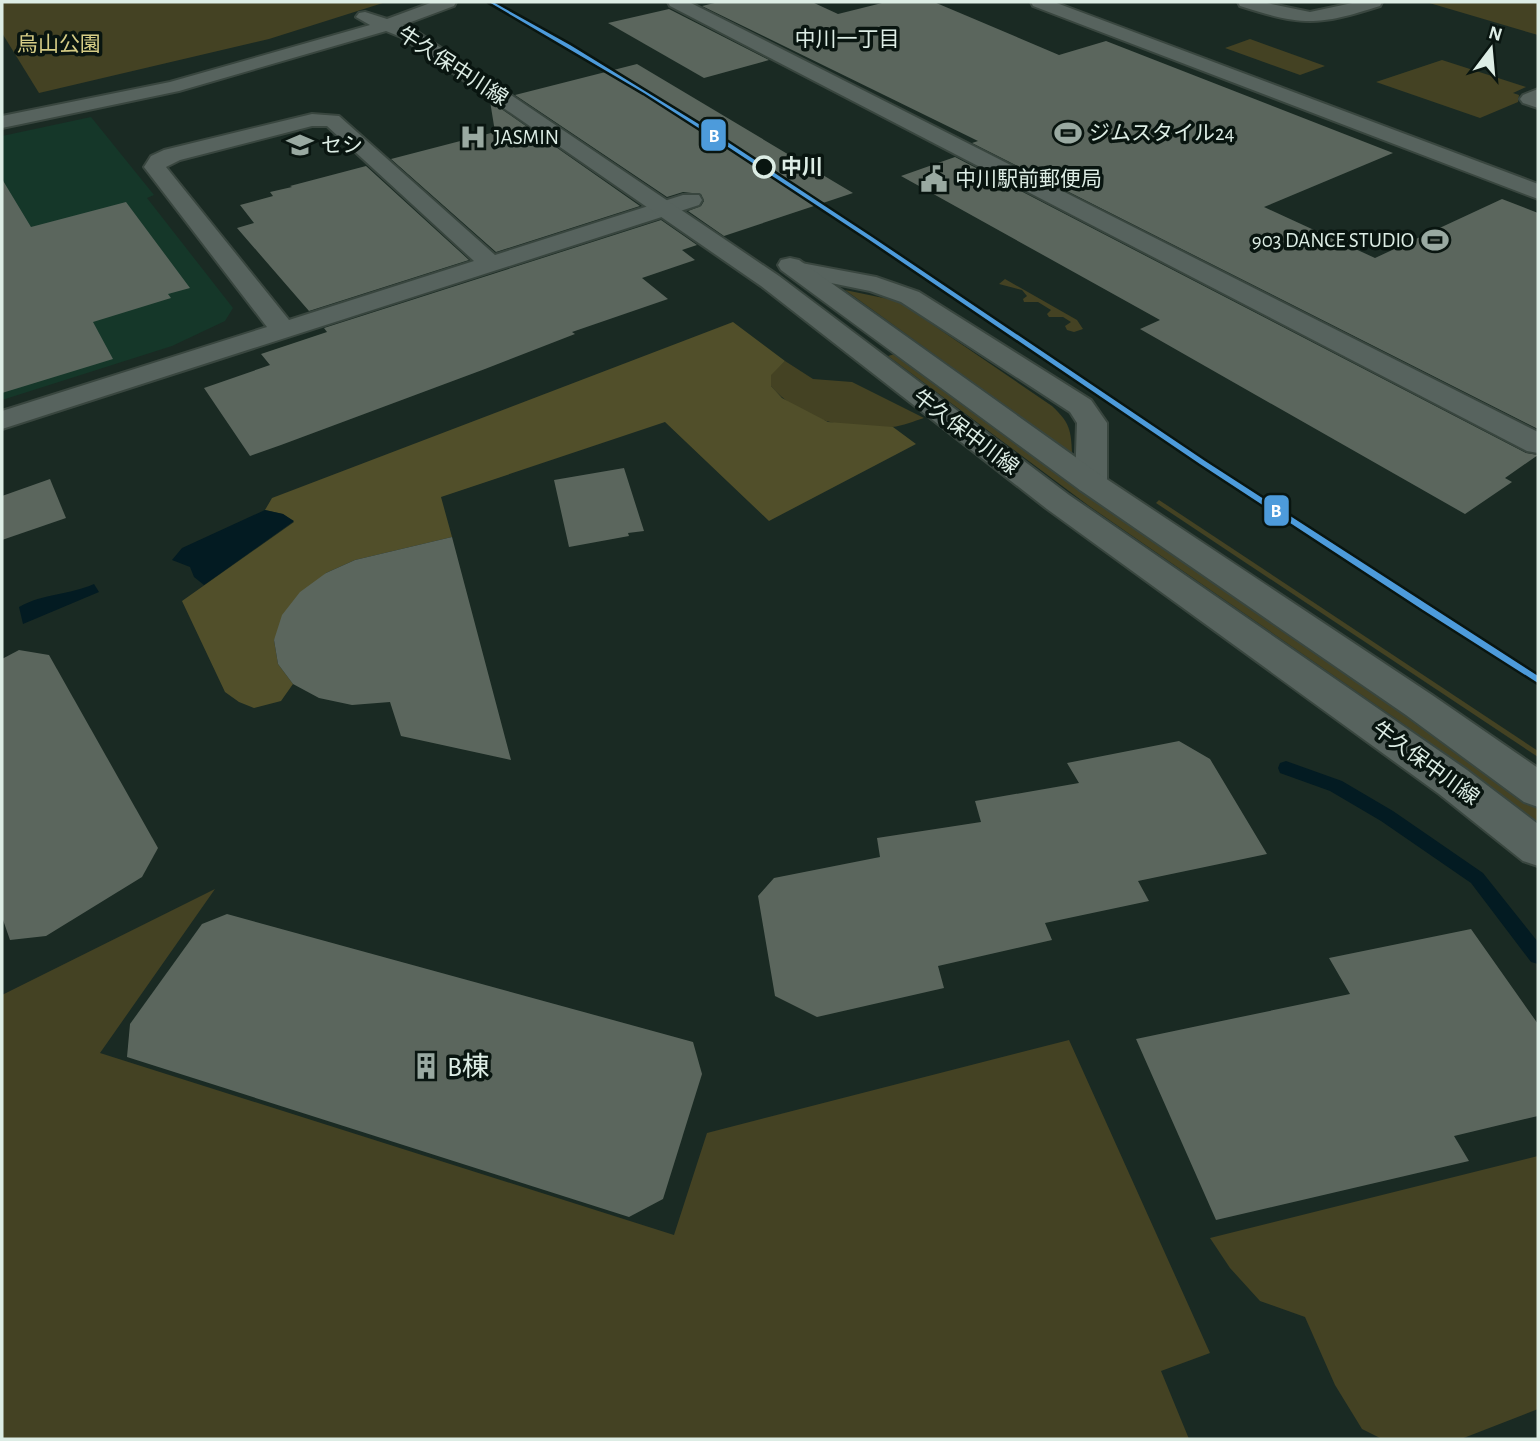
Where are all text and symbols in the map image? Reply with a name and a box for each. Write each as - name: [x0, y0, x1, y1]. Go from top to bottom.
- north arrow: [1456, 14, 1526, 84]
- street label: 牛久保中川線: [394, 22, 512, 110]
- text: N: [1486, 23, 1504, 45]
- district label: 中川一丁目: [795, 28, 900, 50]
- park label: 烏山公園: [17, 33, 101, 55]
- line badge: B: [700, 118, 727, 152]
- sports icon: ジムスタイル24: [1053, 118, 1083, 148]
- hospital icon: JASMIN: [458, 122, 488, 152]
- place label: ジムスタイル24: [1089, 122, 1235, 144]
- place label: JASMIN: [494, 127, 559, 148]
- text: B: [708, 127, 720, 146]
- school or university icon: セシ: [285, 130, 315, 160]
- place label: セシ: [321, 135, 363, 156]
- marker: 中川: [753, 156, 775, 178]
- place label: 中川: [781, 156, 823, 178]
- public building icon: 中川駅前郵便局: [919, 164, 949, 194]
- place label: 中川駅前郵便局: [955, 168, 1102, 190]
- sports icon: 903 DANCE STUDIO: [1420, 225, 1450, 255]
- place label: 903 DANCE STUDIO: [1252, 230, 1414, 251]
- street label: 牛久保中川線: [909, 385, 1023, 479]
- line badge: B: [1263, 494, 1290, 527]
- text: B: [1270, 502, 1282, 521]
- street label: 牛久保中川線: [1369, 717, 1483, 809]
- building icon: B棟: [411, 1051, 441, 1081]
- place label: B棟: [447, 1052, 490, 1082]

